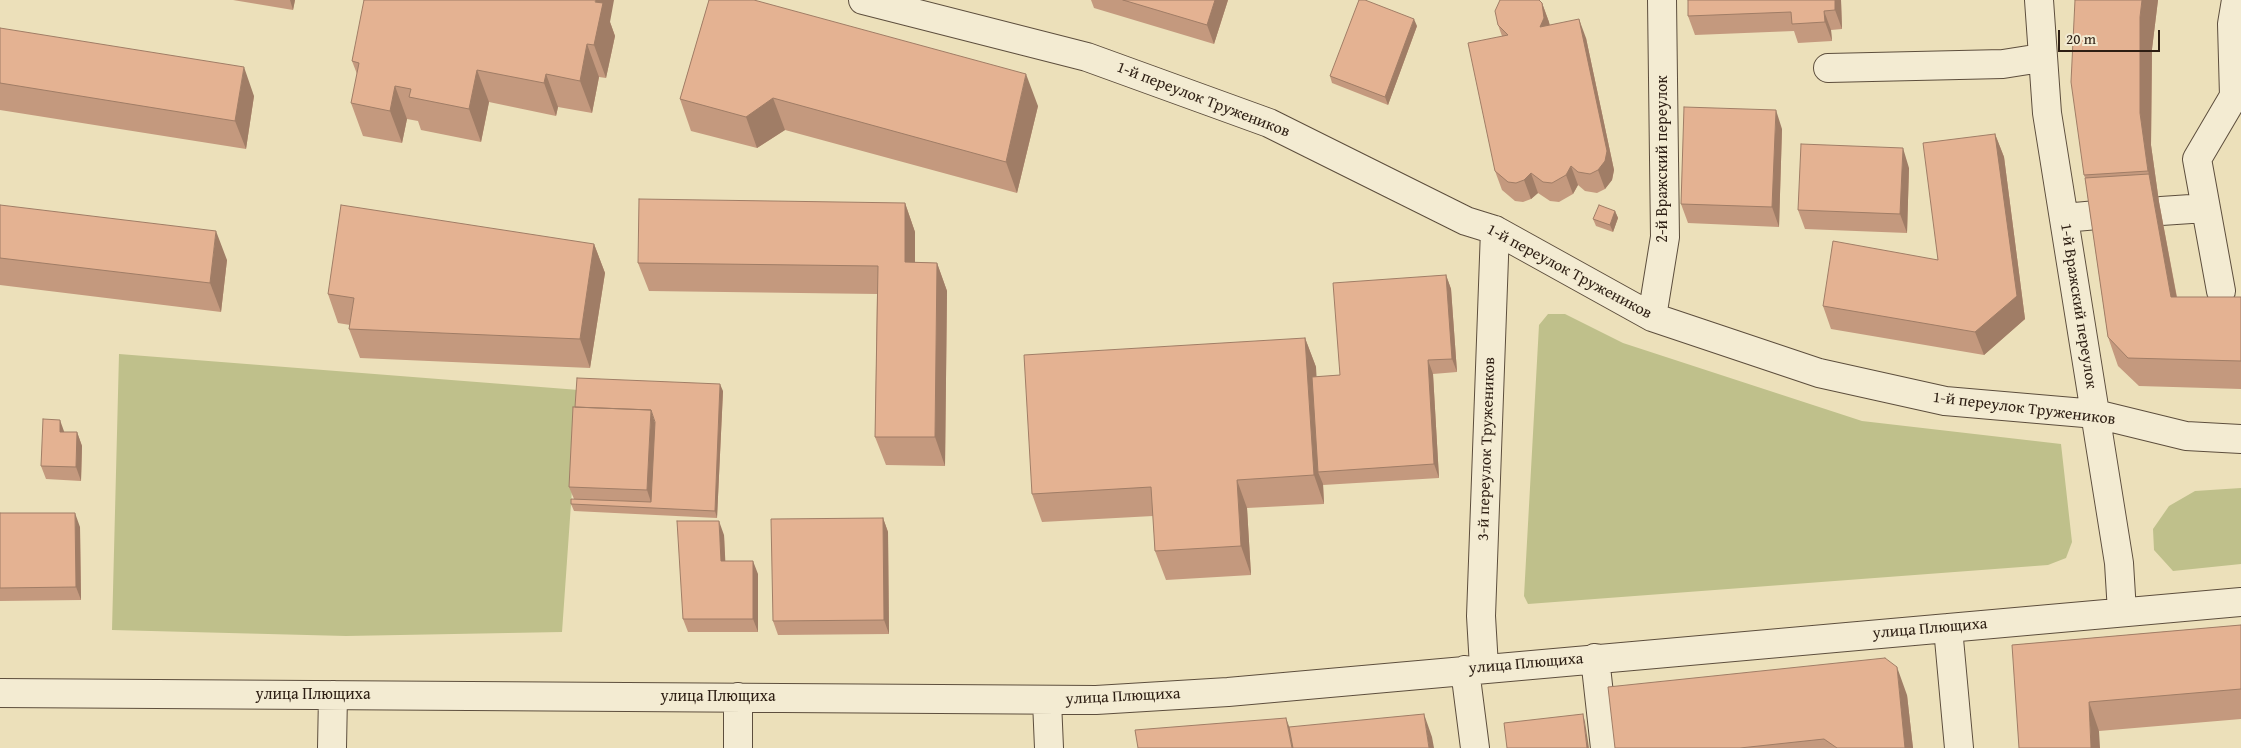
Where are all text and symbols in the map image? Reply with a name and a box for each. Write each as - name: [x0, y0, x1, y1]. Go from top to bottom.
- scale bar: [2061, 20, 2164, 52]
- text: 20 m: [2066, 28, 2096, 49]
- street label: 1-й переулок Тружеников: [1114, 58, 1292, 142]
- street label: 2-й Вражский переулок: [1653, 75, 1673, 243]
- street label: 1-й переулок Тружеников: [1483, 220, 1655, 324]
- street label: 1-й Вражский переулок: [2055, 222, 2101, 390]
- street label: 3-й переулок Тружеников: [1474, 357, 1500, 541]
- street label: 1-й переулок Тружеников: [1931, 388, 2117, 430]
- street label: улица Плющиха: [1872, 614, 1988, 644]
- street label: улица Плющиха: [1468, 649, 1584, 679]
- street label: улица Плющиха: [1065, 684, 1181, 710]
- street label: улица Плющиха: [255, 685, 371, 705]
- street label: улица Плющиха: [660, 687, 776, 707]

